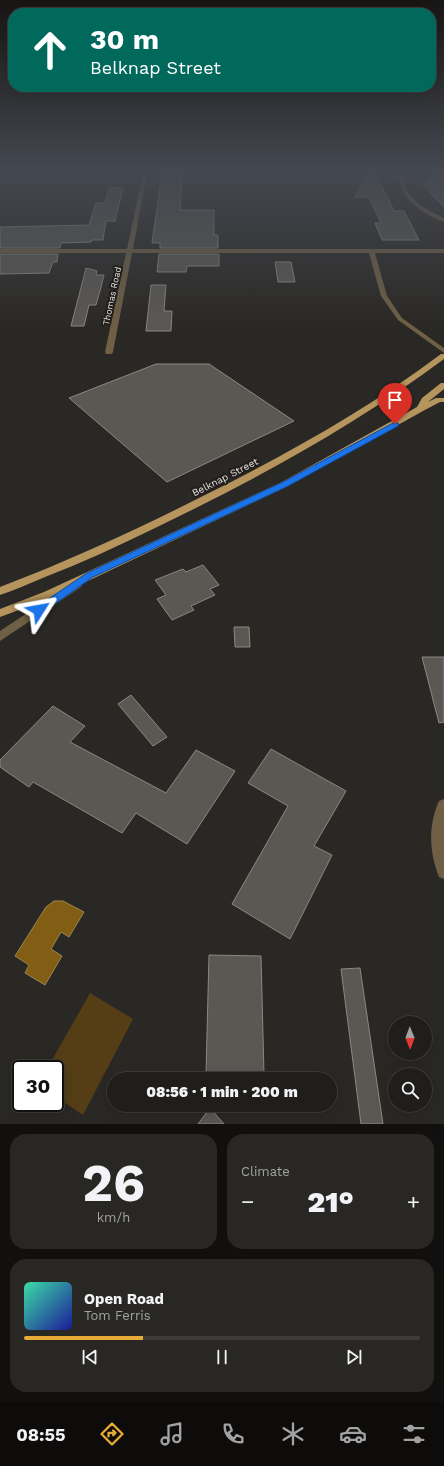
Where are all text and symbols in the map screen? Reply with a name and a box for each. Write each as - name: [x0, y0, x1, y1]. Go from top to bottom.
- text: 30 m: [90, 23, 159, 56]
- icon: ahead: [24, 24, 76, 76]
- text: Belknap Street: [90, 57, 221, 78]
- street label: Thomas Road: [101, 266, 123, 326]
- pin: [378, 383, 412, 424]
- icon: arrive: [384, 389, 406, 411]
- street label: Belknap Street: [190, 455, 261, 498]
- position arrow: [18, 589, 60, 631]
- north arrow: [388, 1016, 432, 1060]
- map controls: [388, 1016, 432, 1112]
- speed limit sign: 30: [12, 1060, 64, 1112]
- button: search: [388, 1068, 432, 1112]
- text: 08:56 · 1 min · 200 m: [146, 1083, 298, 1101]
- text: 26: [82, 1153, 145, 1214]
- text: Climate: [241, 1164, 290, 1179]
- text: 21°: [307, 1184, 354, 1219]
- text: −: [241, 1189, 254, 1214]
- text: +: [407, 1189, 420, 1214]
- text: km/h: [97, 1210, 130, 1225]
- text: Open Road: [84, 1290, 164, 1308]
- text: Tom Ferris: [84, 1308, 151, 1323]
- icon: previous: [79, 1346, 101, 1368]
- icon: pause: [211, 1346, 233, 1368]
- icon: next: [343, 1346, 365, 1368]
- icon: directions: [98, 1420, 126, 1448]
- icon: music: [158, 1420, 186, 1448]
- icon: phone: [219, 1420, 247, 1448]
- icon: climate: [279, 1420, 307, 1448]
- icon: car: [339, 1420, 367, 1448]
- icon: filters: [400, 1420, 428, 1448]
- text: 08:55: [16, 1424, 66, 1445]

